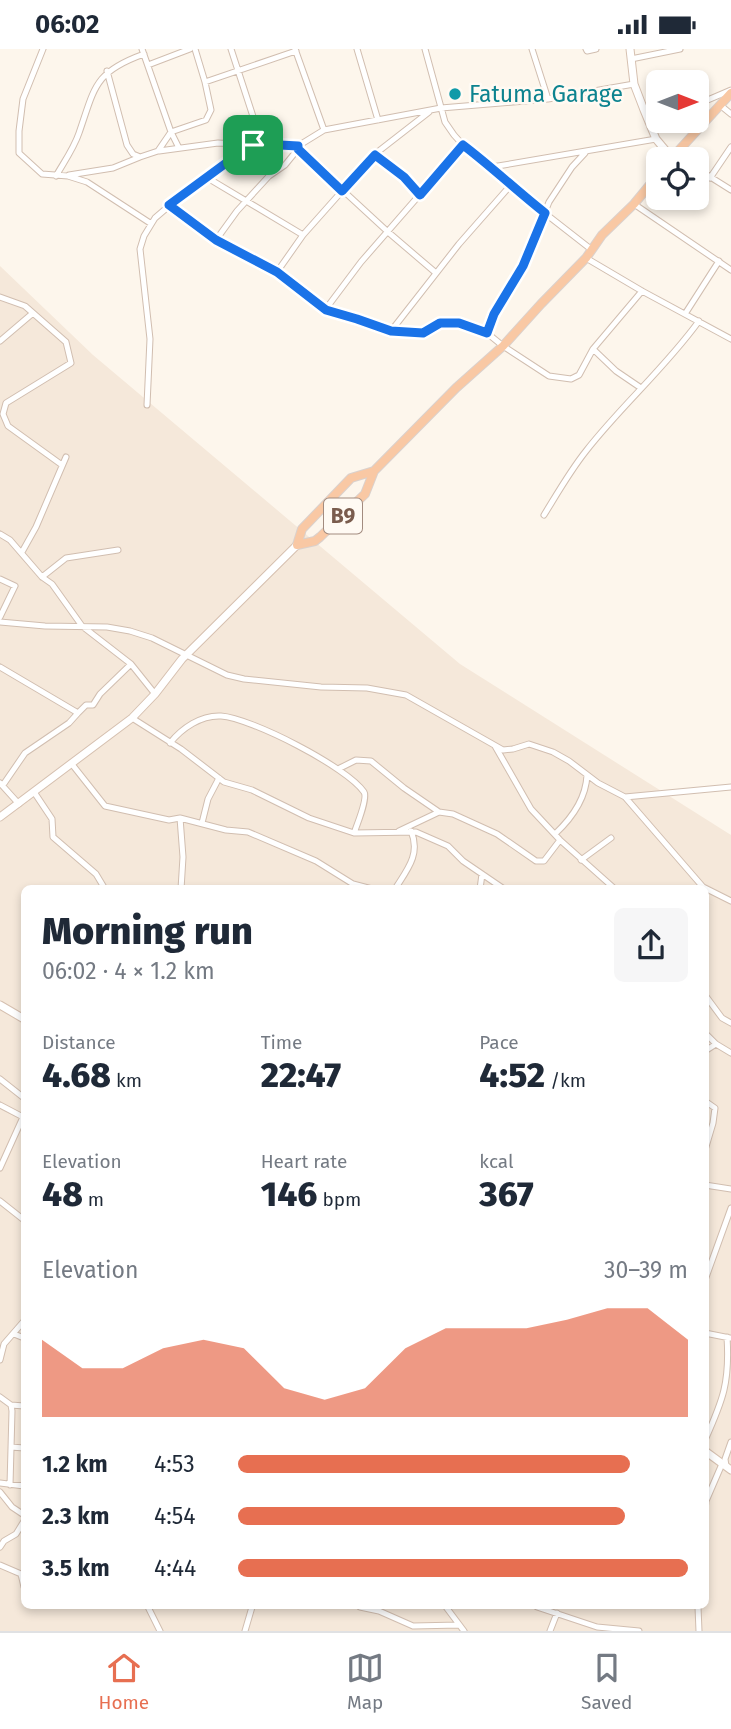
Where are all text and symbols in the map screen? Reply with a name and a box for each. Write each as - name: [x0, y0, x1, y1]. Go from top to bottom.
- text: 06:02: [35, 9, 99, 40]
- north arrow: [646, 70, 709, 133]
- map controls: [646, 70, 709, 210]
- place label: Fatuma Garage: [469, 80, 623, 108]
- marker: Fatuma Garage: [447, 86, 463, 102]
- pin: [223, 115, 283, 175]
- icon: arrive: [234, 126, 272, 164]
- button: locate: [646, 147, 709, 210]
- road number: B9: [324, 498, 362, 533]
- text: Morning run: [42, 908, 253, 954]
- button: share: [614, 908, 688, 982]
- text: 06:02 · 4 × 1.2 km: [42, 957, 215, 985]
- text: Distance: [42, 1031, 116, 1054]
- text: Time: [261, 1031, 302, 1054]
- text: Pace: [479, 1031, 519, 1054]
- text: 4.68: [42, 1054, 111, 1096]
- text: 22:47: [261, 1054, 341, 1096]
- text: 4:52: [479, 1054, 545, 1096]
- text: km: [111, 1069, 142, 1092]
- text: /km: [545, 1069, 586, 1092]
- text: Elevation: [42, 1150, 122, 1173]
- text: Heart rate: [261, 1150, 347, 1173]
- text: kcal: [479, 1150, 514, 1173]
- text: 48: [42, 1173, 83, 1215]
- text: 146: [261, 1173, 317, 1215]
- text: 367: [479, 1173, 534, 1215]
- text: m: [83, 1188, 104, 1211]
- text: bpm: [317, 1188, 361, 1211]
- text: Elevation: [42, 1256, 138, 1284]
- text: 30–39 m: [604, 1256, 688, 1284]
- text: 1.2 km: [42, 1450, 108, 1478]
- text: 4:53: [154, 1450, 195, 1478]
- text: 2.3 km: [42, 1502, 109, 1530]
- text: 4:54: [154, 1502, 196, 1530]
- text: 3.5 km: [42, 1554, 110, 1582]
- text: 4:44: [154, 1554, 196, 1582]
- tab: Home: [98, 1649, 149, 1714]
- tab: Map: [346, 1649, 384, 1714]
- tab: Saved: [581, 1649, 632, 1714]

